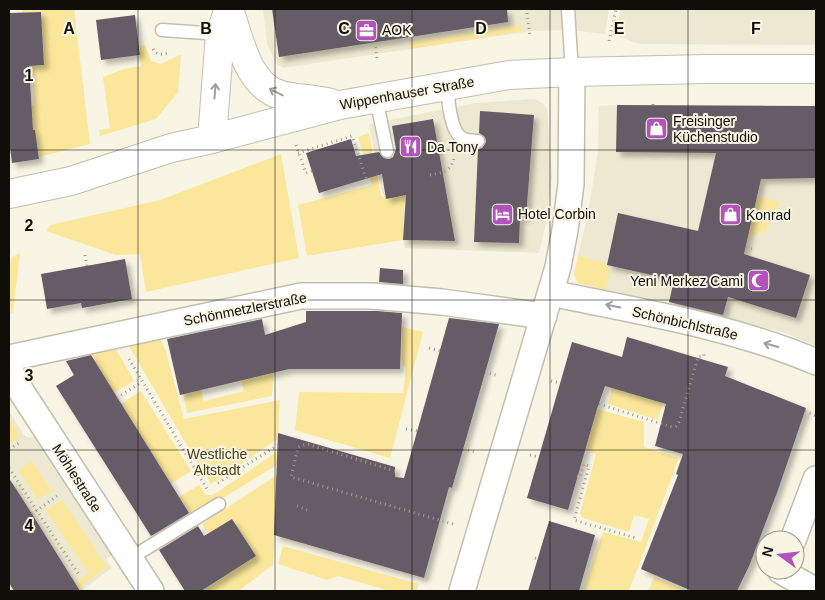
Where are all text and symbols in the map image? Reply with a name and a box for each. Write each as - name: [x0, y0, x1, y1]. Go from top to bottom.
- office icon: AOK: [354, 18, 378, 42]
- text: A: [63, 20, 75, 37]
- text: B: [200, 20, 212, 37]
- text: C: [338, 20, 350, 37]
- text: D: [475, 20, 487, 37]
- text: E: [614, 20, 625, 37]
- text: F: [751, 20, 761, 37]
- place label: AOK: [382, 22, 412, 38]
- text: 1: [25, 67, 34, 84]
- street label: Wippenhauser Straße: [339, 73, 476, 113]
- one-way arrow: [211, 83, 220, 99]
- one-way arrow: [268, 86, 283, 96]
- place label: Freisinger Küchenstudio: [673, 113, 758, 145]
- shop icon: Freisinger Küchenstudio: [645, 117, 669, 141]
- restaurant icon: Da Tony: [399, 135, 423, 159]
- place label: Da Tony: [427, 139, 478, 155]
- hotel icon: Hotel Corbin: [490, 202, 514, 226]
- shop icon: Konrad: [718, 203, 742, 227]
- place label: Hotel Corbin: [518, 206, 596, 222]
- place label: Konrad: [746, 207, 791, 223]
- text: 2: [25, 217, 34, 234]
- mosque icon: Yeni Merkez Cami: [747, 269, 771, 293]
- place label: Yeni Merkez Cami: [630, 273, 743, 289]
- street label: Schönmetzlerstraße: [182, 289, 308, 329]
- one-way arrow: [605, 301, 621, 311]
- street label: Schönbichlstraße: [631, 303, 740, 343]
- one-way arrow: [763, 339, 779, 349]
- text: 3: [25, 367, 34, 384]
- street label: Möhlestraße: [49, 441, 105, 515]
- park label: Westliche Altstadt: [187, 446, 247, 478]
- text: 4: [25, 517, 34, 534]
- north arrow: [755, 530, 805, 580]
- text: N: [758, 545, 776, 559]

